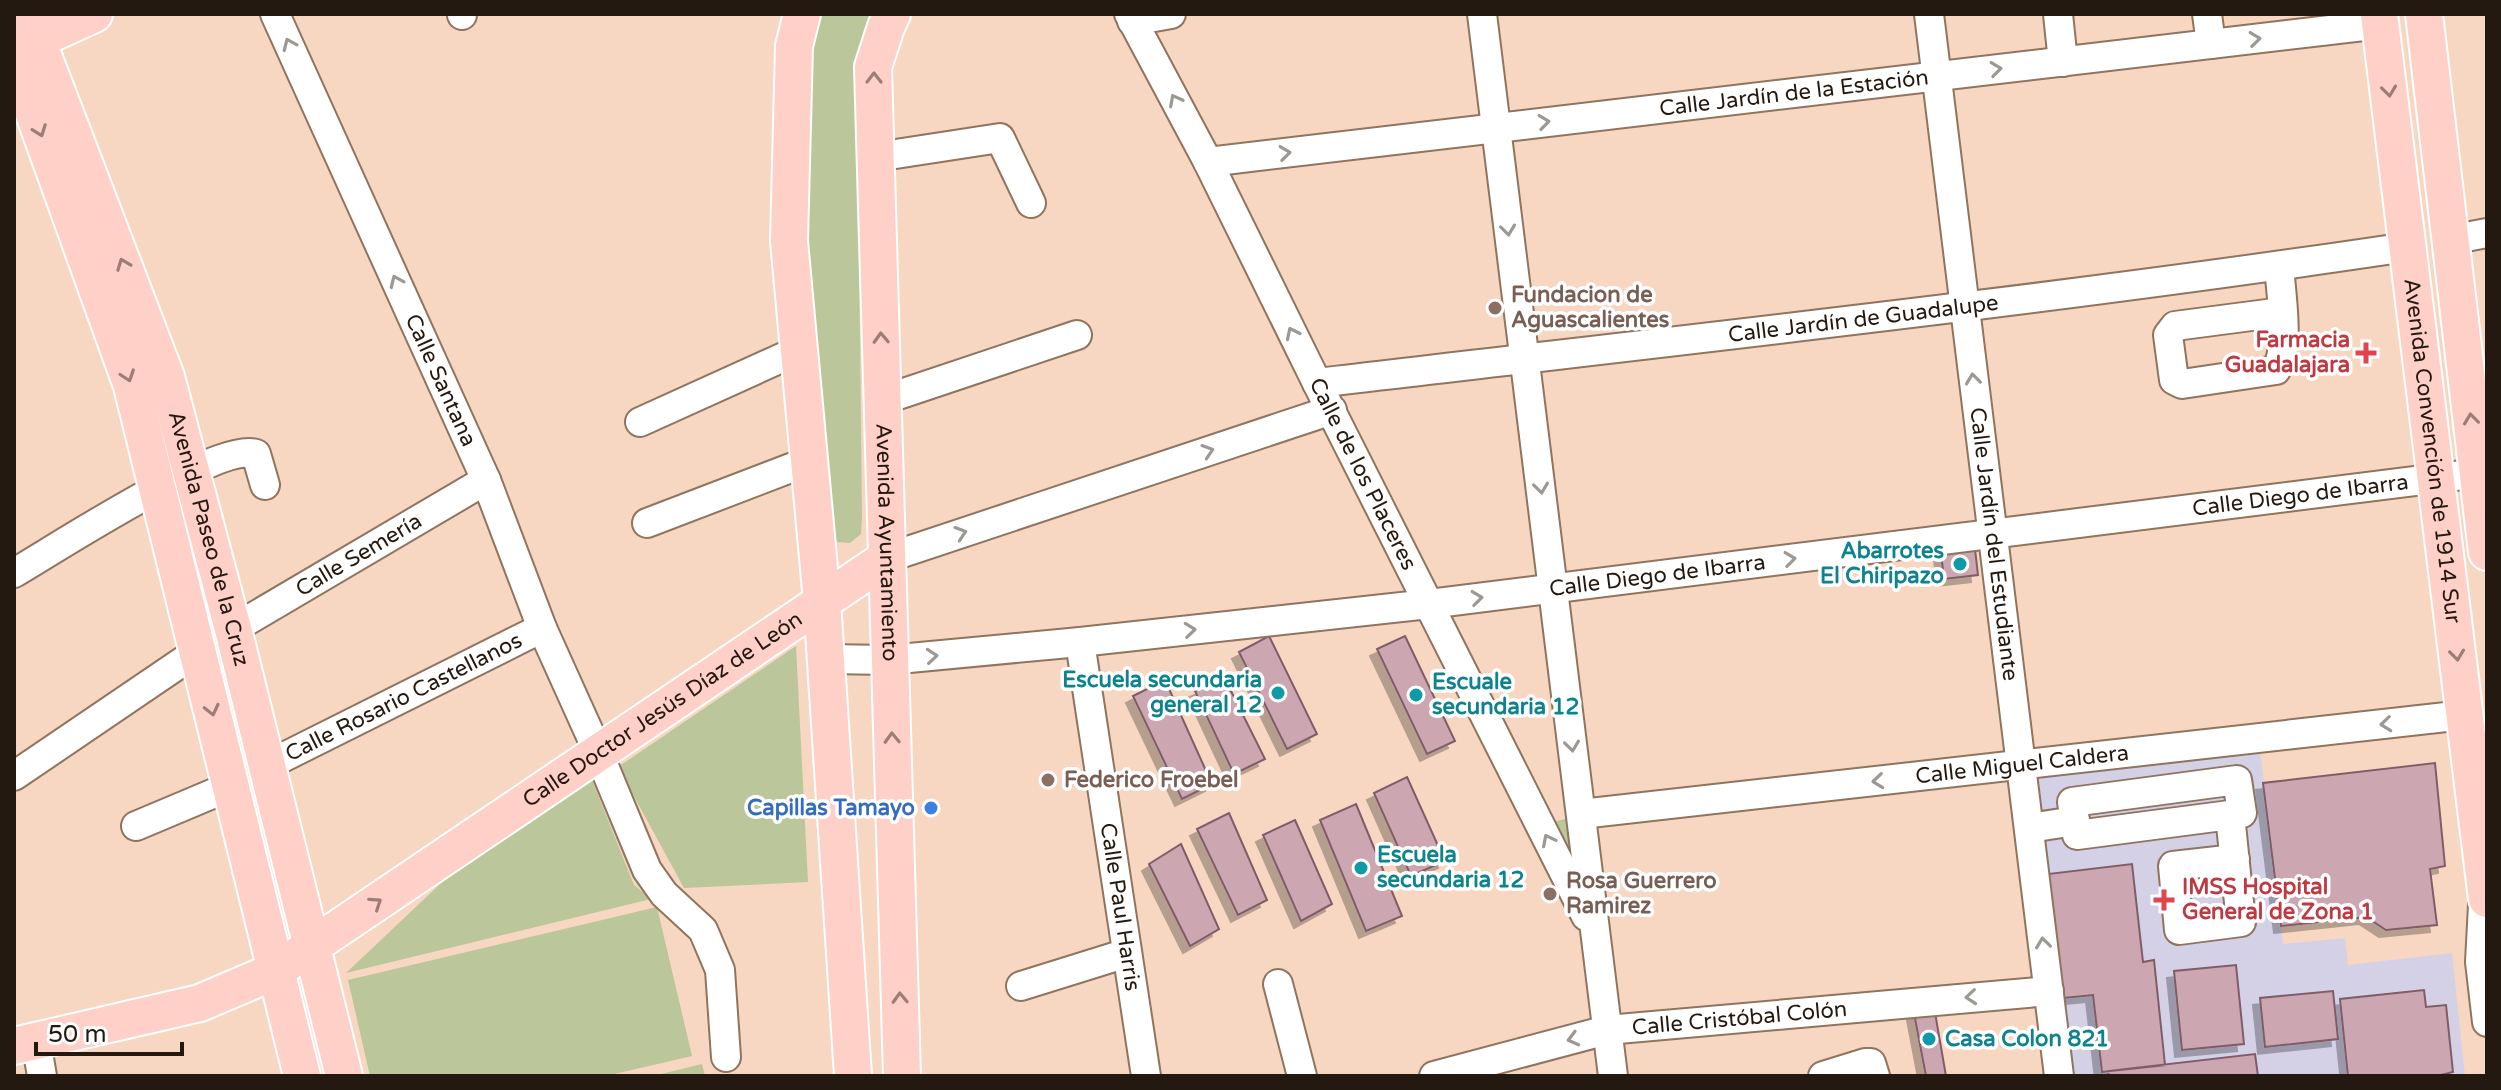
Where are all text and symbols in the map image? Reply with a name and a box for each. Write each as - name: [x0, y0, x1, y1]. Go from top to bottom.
- one-way arrow: [2248, 31, 2262, 48]
- one-way arrow: [282, 38, 298, 53]
- one-way arrow: [1990, 61, 2003, 78]
- street label: Calle Jardín de la Estación: [1658, 64, 1930, 122]
- one-way arrow: [865, 72, 883, 84]
- one-way arrow: [2380, 85, 2397, 98]
- one-way arrow: [1169, 95, 1185, 109]
- one-way arrow: [1537, 114, 1550, 131]
- one-way arrow: [31, 124, 47, 138]
- one-way arrow: [1279, 144, 1292, 161]
- one-way arrow: [1499, 224, 1516, 237]
- one-way arrow: [116, 258, 133, 272]
- one-way arrow: [389, 275, 405, 290]
- street label: Avenida Convención de 1914 Sur: [2398, 277, 2466, 625]
- place label: Fundacion de Aguascalientes: [1511, 282, 1670, 333]
- street label: Calle Jardín de Guadalupe: [1727, 290, 2000, 348]
- marker: Fundacion de Aguascalientes: [1486, 299, 1504, 317]
- street label: Calle Santana: [400, 310, 482, 450]
- one-way arrow: [1286, 326, 1301, 341]
- place label: Farmacia Guadalajara: [2225, 327, 2350, 378]
- one-way arrow: [872, 331, 889, 344]
- marker: Farmacia Guadalajara: [2357, 344, 2375, 362]
- one-way arrow: [119, 368, 135, 382]
- one-way arrow: [1965, 372, 1982, 385]
- street label: Calle de los Placeres: [1304, 373, 1422, 574]
- street label: Calle Jardín del Estudiante: [1964, 406, 2024, 682]
- street label: Avenida Paseo de la Cruz: [163, 408, 255, 669]
- one-way arrow: [2463, 412, 2480, 425]
- street label: Avenida Ayuntamiento: [870, 423, 903, 662]
- one-way arrow: [1200, 445, 1214, 461]
- street label: Calle Diego de Ibarra: [2191, 469, 2410, 522]
- one-way arrow: [1532, 482, 1549, 495]
- street label: Calle Semería: [291, 508, 426, 602]
- one-way arrow: [953, 527, 967, 543]
- place label: Abarrotes El Chiripazo: [1820, 538, 1944, 589]
- street label: Calle Diego de Ibarra: [1548, 549, 1767, 602]
- one-way arrow: [1783, 551, 1797, 568]
- marker: Abarrotes El Chiripazo: [1951, 555, 1969, 573]
- one-way arrow: [1470, 589, 1483, 606]
- street label: Calle Doctor Jesús Díaz de León: [518, 606, 807, 813]
- one-way arrow: [1183, 622, 1197, 639]
- street label: Calle Rosario Castellanos: [281, 627, 526, 767]
- one-way arrow: [926, 648, 939, 665]
- one-way arrow: [2448, 649, 2465, 662]
- place label: Escuela secundaria general 12: [1062, 667, 1262, 718]
- place label: Escuale secundaria 12: [1432, 669, 1579, 720]
- marker: Escuela secundaria general 12: [1269, 684, 1287, 702]
- marker: Escuale secundaria 12: [1407, 686, 1425, 704]
- one-way arrow: [203, 702, 220, 716]
- one-way arrow: [2379, 715, 2392, 732]
- one-way arrow: [883, 731, 900, 744]
- one-way arrow: [1564, 740, 1581, 753]
- street label: Calle Miguel Caldera: [1914, 740, 2130, 789]
- place label: Federico Froebel: [1064, 767, 1238, 793]
- marker: Federico Froebel: [1039, 771, 1057, 789]
- one-way arrow: [1871, 773, 1884, 790]
- place label: Capillas Tamayo: [747, 795, 915, 821]
- marker: Capillas Tamayo: [922, 799, 940, 817]
- street label: Calle Paul Harris: [1095, 821, 1146, 993]
- one-way arrow: [1542, 833, 1557, 848]
- place label: Escuela secundaria 12: [1377, 842, 1524, 893]
- marker: Escuela secundaria 12: [1352, 859, 1370, 877]
- place label: Rosa Guerrero Ramirez: [1566, 868, 1717, 919]
- place label: IMSS Hospital General de Zona 1: [2182, 874, 2374, 925]
- marker: Rosa Guerrero Ramirez: [1541, 885, 1559, 903]
- marker: IMSS Hospital General de Zona 1: [2153, 889, 2175, 911]
- one-way arrow: [368, 898, 382, 913]
- one-way arrow: [2034, 936, 2051, 949]
- one-way arrow: [1964, 988, 1977, 1005]
- one-way arrow: [891, 991, 908, 1004]
- street label: Calle Cristóbal Colón: [1631, 996, 1848, 1041]
- scale bar: [36, 1006, 182, 1056]
- text: 50 m: [48, 1020, 106, 1049]
- place label: Casa Colon 821: [1945, 1026, 2109, 1052]
- one-way arrow: [1567, 1030, 1581, 1046]
- marker: Casa Colon 821: [1920, 1030, 1938, 1048]

